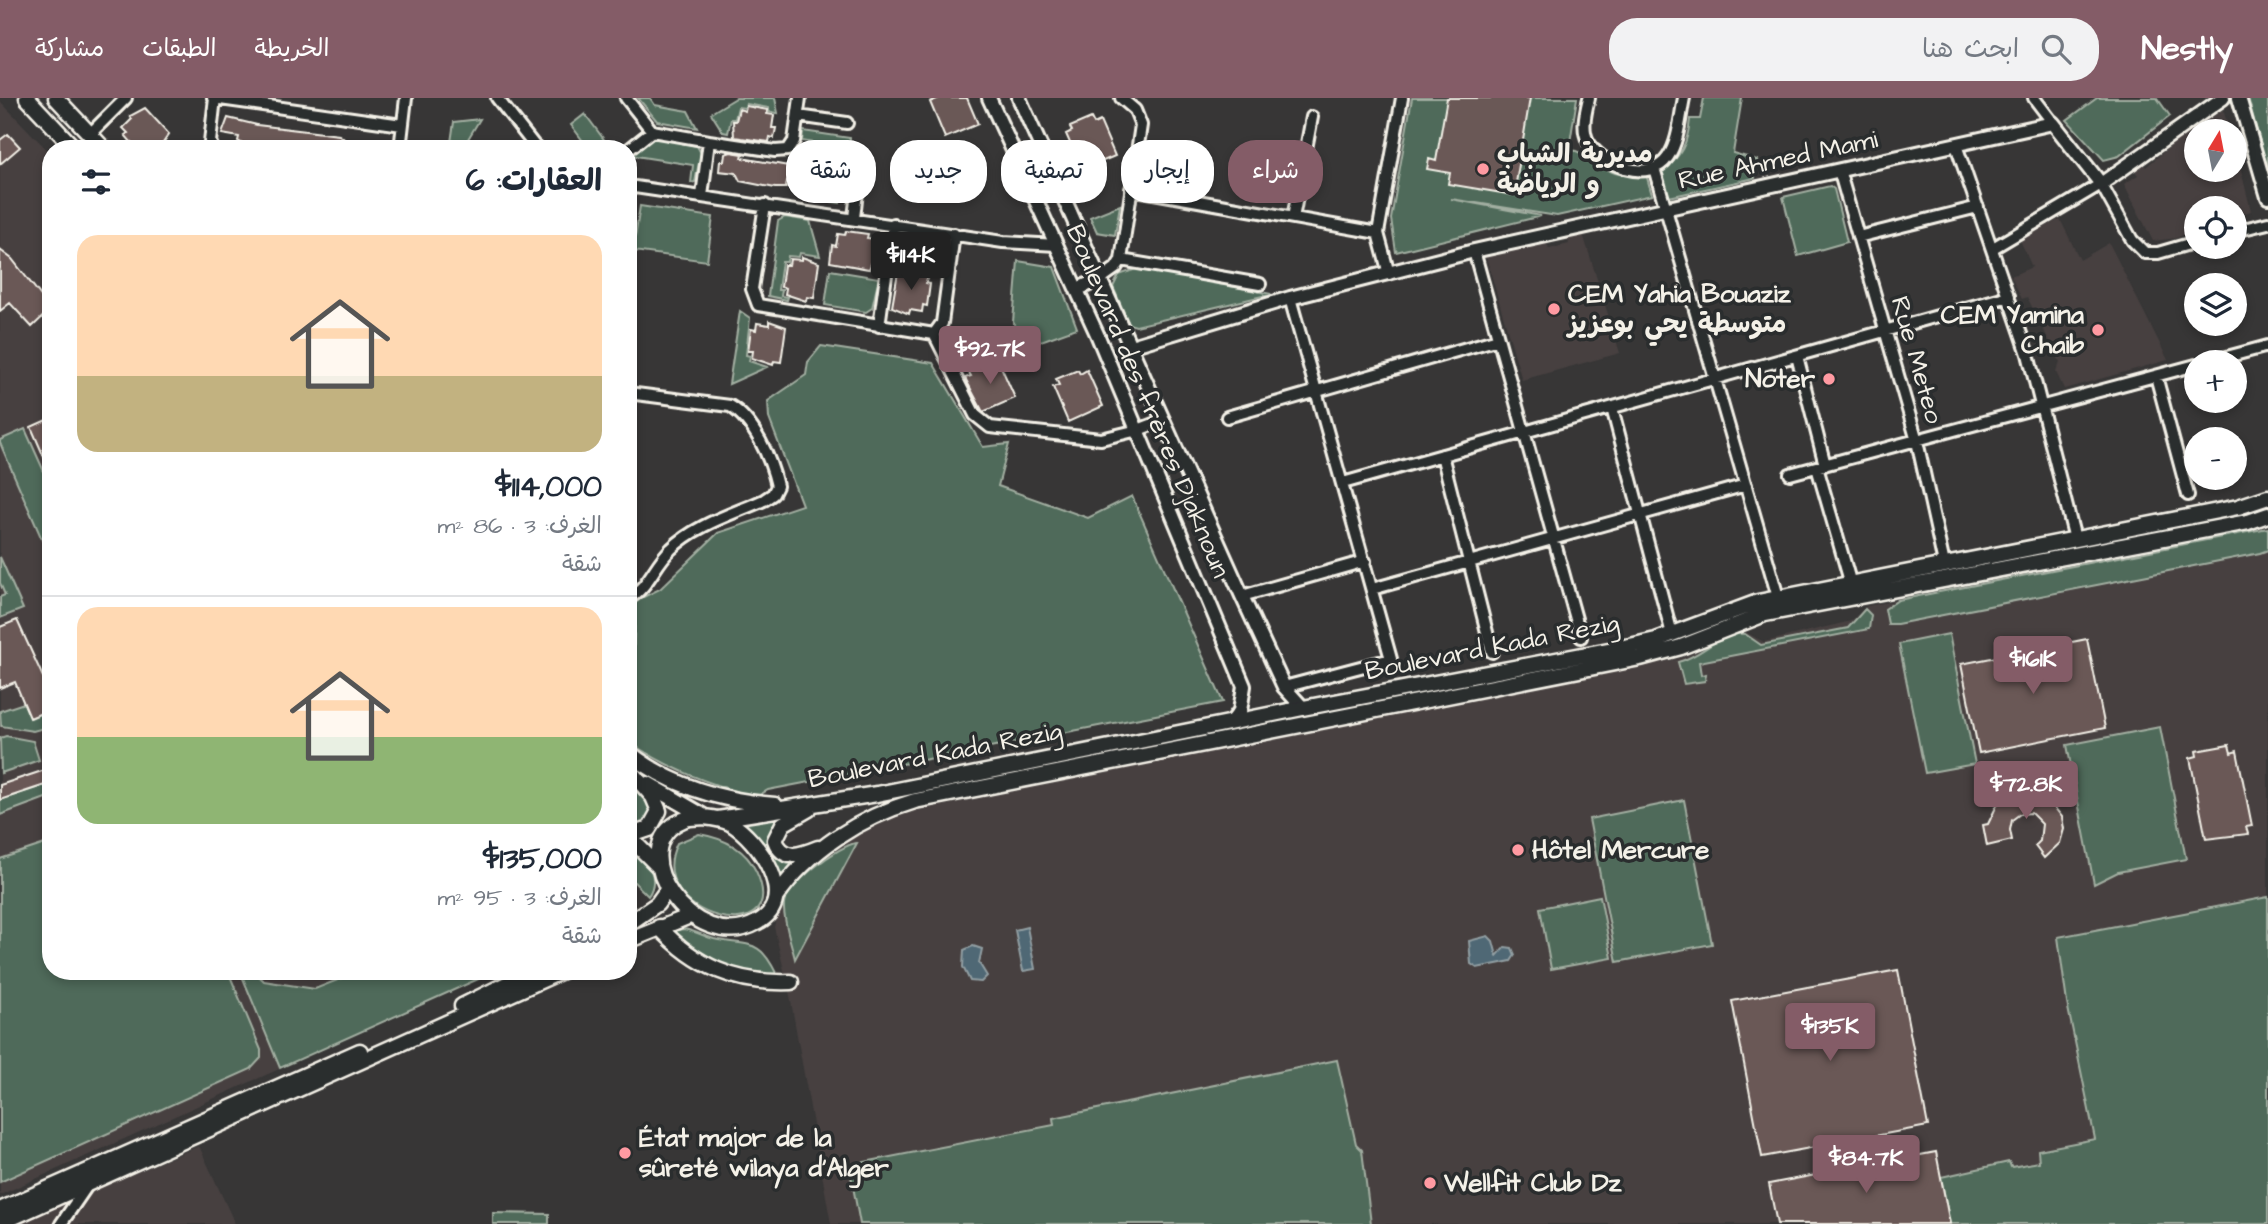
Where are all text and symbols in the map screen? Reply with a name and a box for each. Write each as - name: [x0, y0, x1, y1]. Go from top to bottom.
- search box: [1609, 18, 2099, 81]
- text: Nestly: [2141, 26, 2233, 72]
- icon: search: [2037, 30, 2075, 68]
- text: ابحث هنا: [1922, 31, 2019, 67]
- text: مشاركة: [35, 32, 104, 66]
- text: الطبقات: [142, 32, 217, 66]
- text: الخريطة: [255, 32, 329, 66]
- north arrow: [2184, 119, 2247, 182]
- map controls: [2184, 119, 2247, 490]
- street label: Rue Ahmed Mami: [1675, 121, 1881, 199]
- place label: مديرية الشباب و الرياضة: [1497, 136, 1653, 202]
- chip: شقة: [786, 140, 876, 203]
- chip: جديد: [890, 140, 987, 203]
- chip: تصفية: [1001, 140, 1107, 203]
- chip: إيجار: [1121, 140, 1214, 203]
- chip: شراء: [1228, 140, 1323, 203]
- text: العقارات: 6: [466, 160, 602, 202]
- marker: مديرية الشباب و الرياضة: [1475, 161, 1491, 177]
- icon: filters: [77, 163, 115, 201]
- button: locate: [2184, 196, 2247, 259]
- street label: Boulevard des frères Djaknoun: [1057, 219, 1239, 583]
- pin: $114K: [862, 232, 960, 292]
- text: $114K: [887, 239, 935, 271]
- button: layers: [2184, 273, 2247, 336]
- place label: CEM Yahia Bouaziz متوسطة يحي بوعزيز: [1565, 276, 1792, 347]
- icon: home: [277, 281, 403, 407]
- street label: Rue Meteo: [1882, 292, 1952, 428]
- place label: CEM Yamina Chaib: [1941, 297, 2085, 363]
- marker: CEM Yahia Bouaziz متوسطة يحي بوعزيز: [1546, 301, 1562, 317]
- marker: CEM Yamina Chaib: [2090, 322, 2106, 338]
- pin: $92.7K: [933, 327, 1047, 386]
- text: $92.7K: [955, 333, 1025, 365]
- button: +: [2184, 350, 2247, 413]
- place label: Noter: [1745, 361, 1816, 397]
- marker: Noter: [1821, 371, 1837, 387]
- button: −: [2184, 427, 2247, 490]
- text: $114,000: [495, 466, 602, 508]
- text: الغرف: 3 · 86 m²: [437, 510, 602, 542]
- text: شقة: [562, 548, 602, 580]
- street label: Boulevard Kada Rezig: [1362, 605, 1622, 691]
- pin: $161K: [1984, 636, 2082, 696]
- text: $161K: [2009, 643, 2057, 675]
- icon: home: [277, 653, 403, 779]
- street label: Boulevard Kada Rezig: [805, 713, 1065, 799]
- pin: $72.8K: [1969, 762, 2083, 821]
- text: $72.8K: [1990, 768, 2062, 800]
- place label: Hôtel Mercure: [1532, 832, 1709, 868]
- text: $135,000: [483, 838, 602, 880]
- marker: Hôtel Mercure: [1510, 842, 1526, 858]
- text: الغرف: 3 · 95 m²: [437, 882, 602, 914]
- text: شقة: [562, 920, 602, 952]
- pin: $135K: [1781, 1004, 1879, 1063]
- text: $135K: [1801, 1010, 1859, 1042]
- place label: État major de la sûreté wilaya d’Alger: [639, 1120, 890, 1189]
- pin: $84.7K: [1809, 1136, 1923, 1195]
- text: $84.7K: [1829, 1142, 1903, 1174]
- marker: État major de la sûreté wilaya d’Alger: [617, 1145, 633, 1161]
- place label: Wellfit Club Dz: [1443, 1165, 1623, 1201]
- marker: Wellfit Club Dz: [1422, 1175, 1438, 1191]

